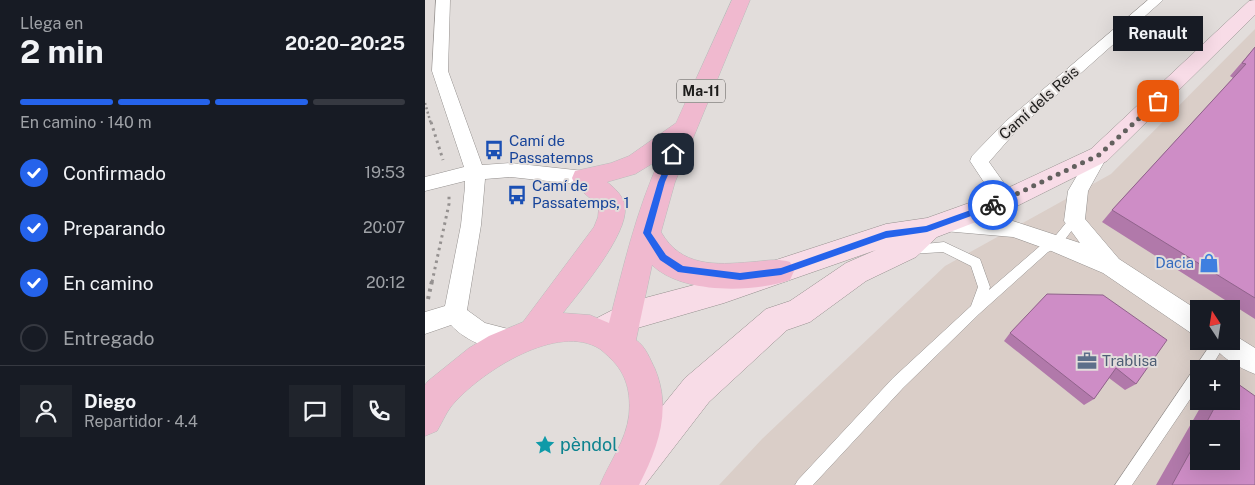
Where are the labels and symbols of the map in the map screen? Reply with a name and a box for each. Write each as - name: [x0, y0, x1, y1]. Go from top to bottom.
- callout: Renault: [1113, 16, 1203, 51]
- street label: Camí dels Reis: [995, 62, 1082, 143]
- road number: Ma-11: [677, 80, 725, 102]
- pin: [1137, 80, 1179, 122]
- place label: Camí de Passatemps: [509, 132, 593, 166]
- pin: [652, 133, 694, 175]
- bus stop icon: Camí de Passatemps: [483, 139, 505, 161]
- place label: Camí de Passatemps, 1: [532, 177, 630, 211]
- courier: [968, 180, 1018, 230]
- bus stop icon: Camí de Passatemps, 1: [506, 184, 528, 206]
- shop icon: Dacia: [1198, 252, 1220, 274]
- place label: Dacia: [1155, 254, 1194, 271]
- north arrow: [1190, 300, 1240, 350]
- office icon: Trablisa: [1076, 350, 1098, 372]
- place label: Trablisa: [1102, 352, 1157, 369]
- place icon: pèndol: [534, 434, 556, 456]
- place label: pèndol: [560, 434, 618, 455]

